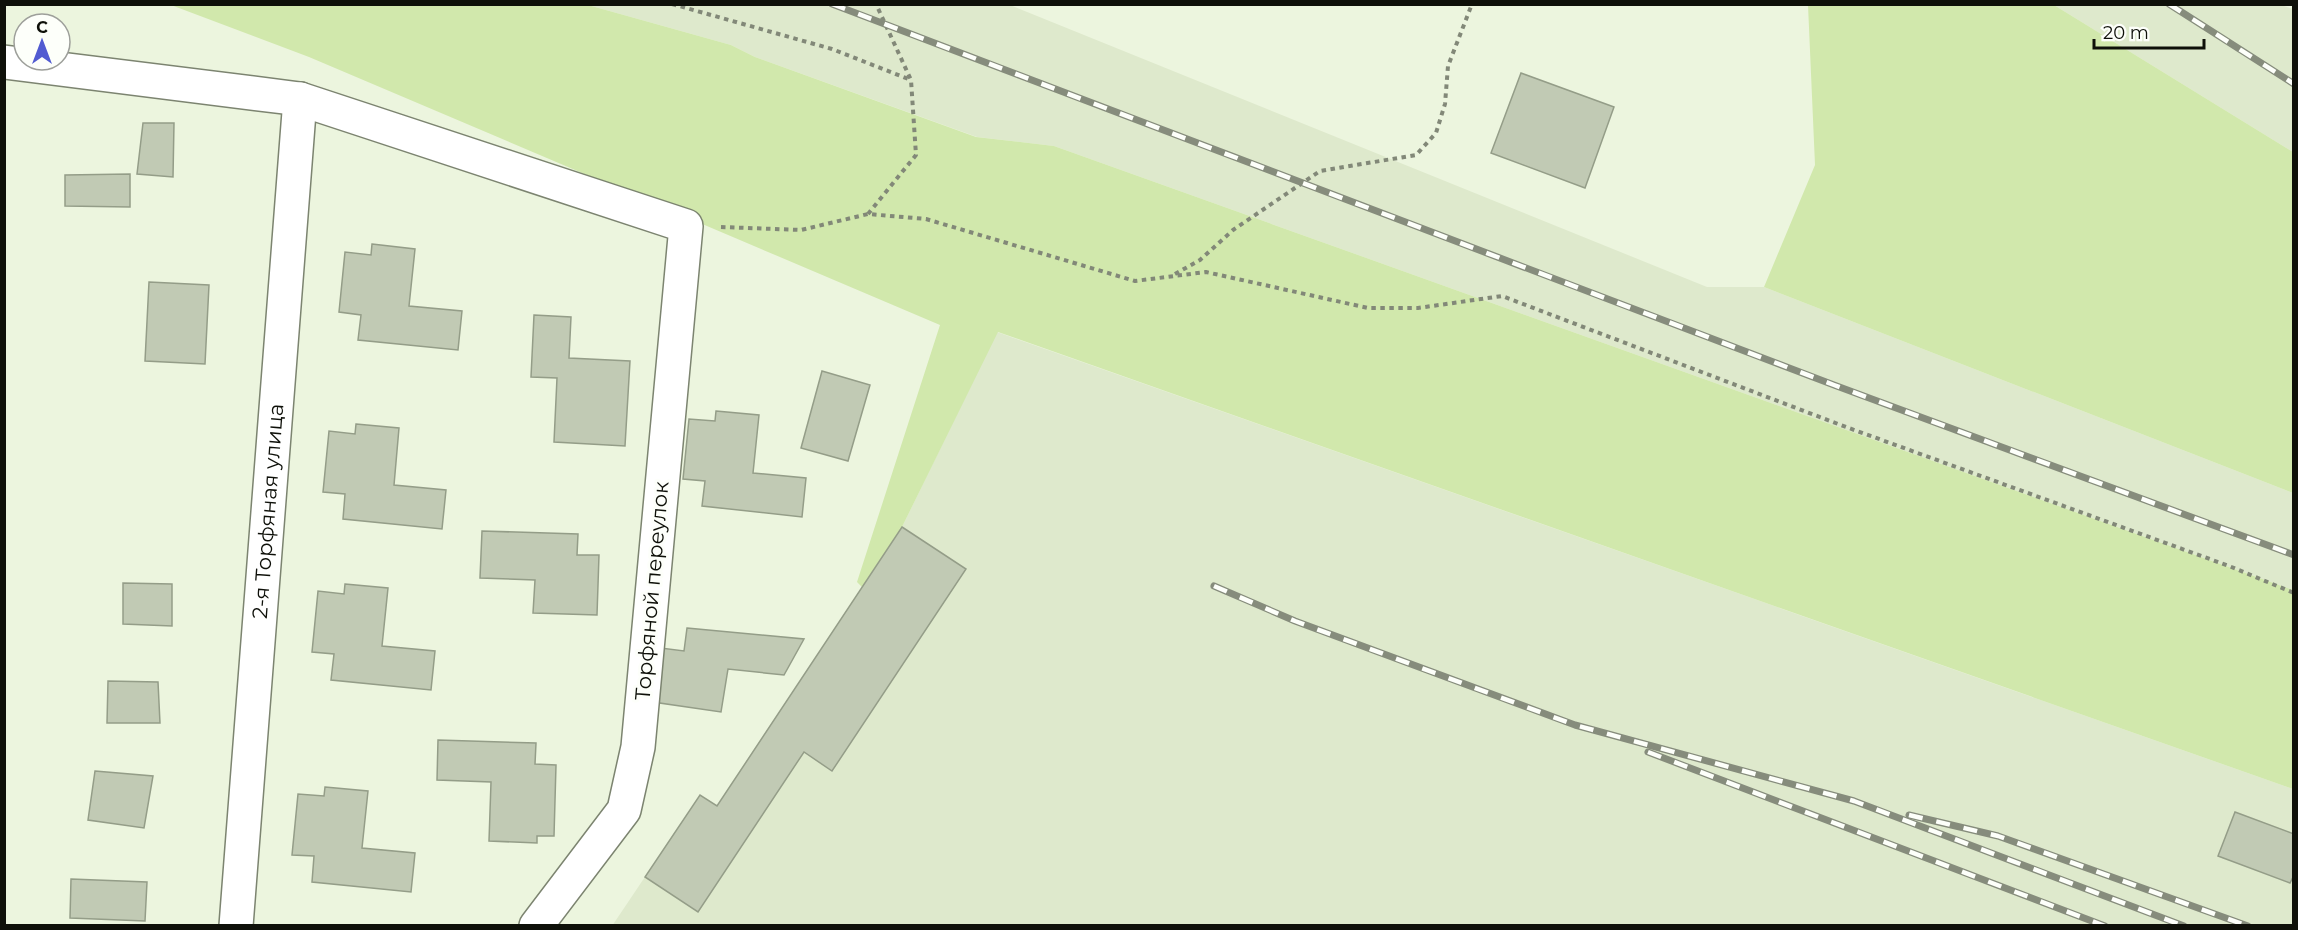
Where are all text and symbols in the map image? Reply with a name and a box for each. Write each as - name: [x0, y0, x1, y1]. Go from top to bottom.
- north arrow: [12, 12, 72, 72]
- scale bar: [2094, 12, 2204, 50]
- text: С: [36, 18, 48, 37]
- text: 20 m: [2103, 22, 2149, 44]
- street label: 2-я Торфяная улица: [247, 403, 288, 620]
- street label: Торфяной переулок: [629, 480, 674, 701]

